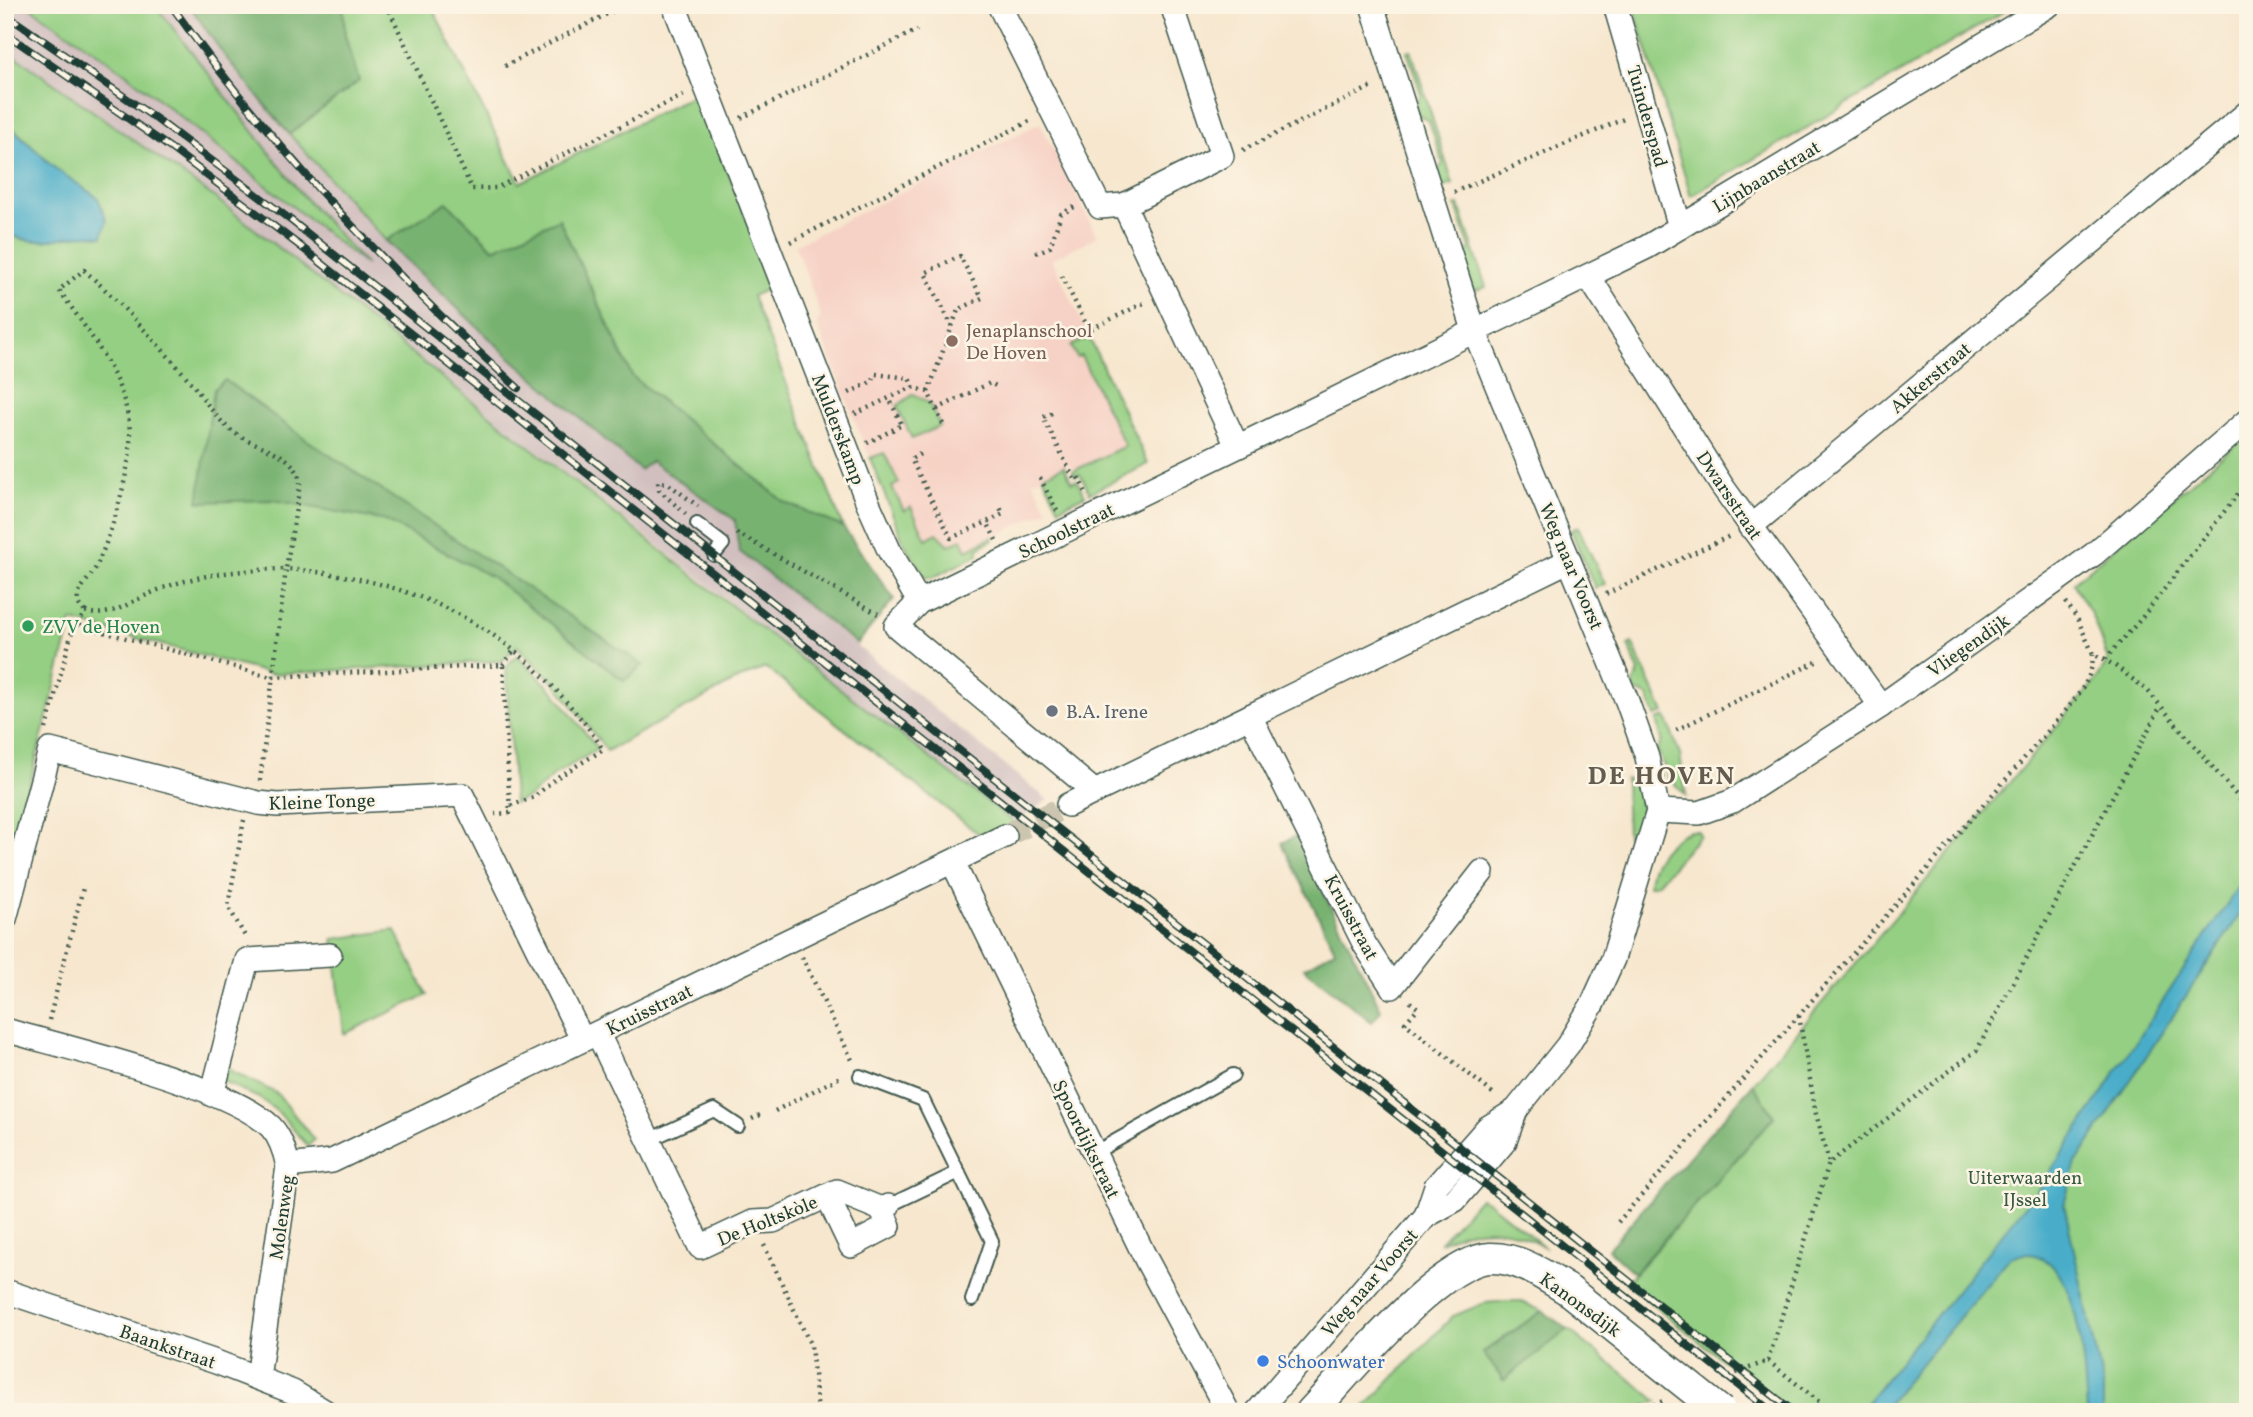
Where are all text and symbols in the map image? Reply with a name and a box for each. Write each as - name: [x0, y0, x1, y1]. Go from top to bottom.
- street label: Tuinderspad: [1619, 63, 1673, 171]
- street label: Lijnbaanstraat: [1708, 135, 1826, 220]
- place label: Jenaplanschool De Hoven: [966, 319, 1093, 367]
- marker: Jenaplanschool De Hoven: [944, 333, 960, 349]
- street label: Akkerstraat: [1885, 337, 1978, 420]
- street label: Mulderskamp: [804, 370, 870, 489]
- street label: Dwarsstraat: [1689, 446, 1768, 546]
- street label: Schoolstraat: [1015, 497, 1119, 566]
- street label: Weg naar Voorst: [1532, 499, 1609, 635]
- street label: Vliegendijk: [1923, 609, 2016, 685]
- place label: ZVV de Hoven: [42, 615, 160, 641]
- marker: ZVV de Hoven: [20, 618, 36, 634]
- place label: B.A. Irene: [1066, 700, 1148, 726]
- marker: B.A. Irene: [1044, 703, 1060, 719]
- district label: DE HOVEN: [1588, 759, 1736, 795]
- street label: Kleine Tonge: [268, 788, 376, 818]
- street label: Kruisstraat: [1317, 871, 1384, 966]
- street label: Kruisstraat: [602, 978, 698, 1043]
- street label: Spoordijkstraat: [1045, 1076, 1125, 1204]
- park label: Uiterwaarden IJssel: [1968, 1166, 2082, 1214]
- street label: Molenweg: [264, 1173, 302, 1262]
- street label: De Holtskòle: [714, 1190, 822, 1254]
- street label: Weg naar Voorst: [1316, 1223, 1425, 1343]
- street label: Kanonsdijk: [1534, 1267, 1626, 1344]
- street label: Baankstraat: [116, 1319, 219, 1377]
- place label: Schoonwater: [1277, 1350, 1385, 1376]
- marker: Schoonwater: [1255, 1353, 1271, 1369]

